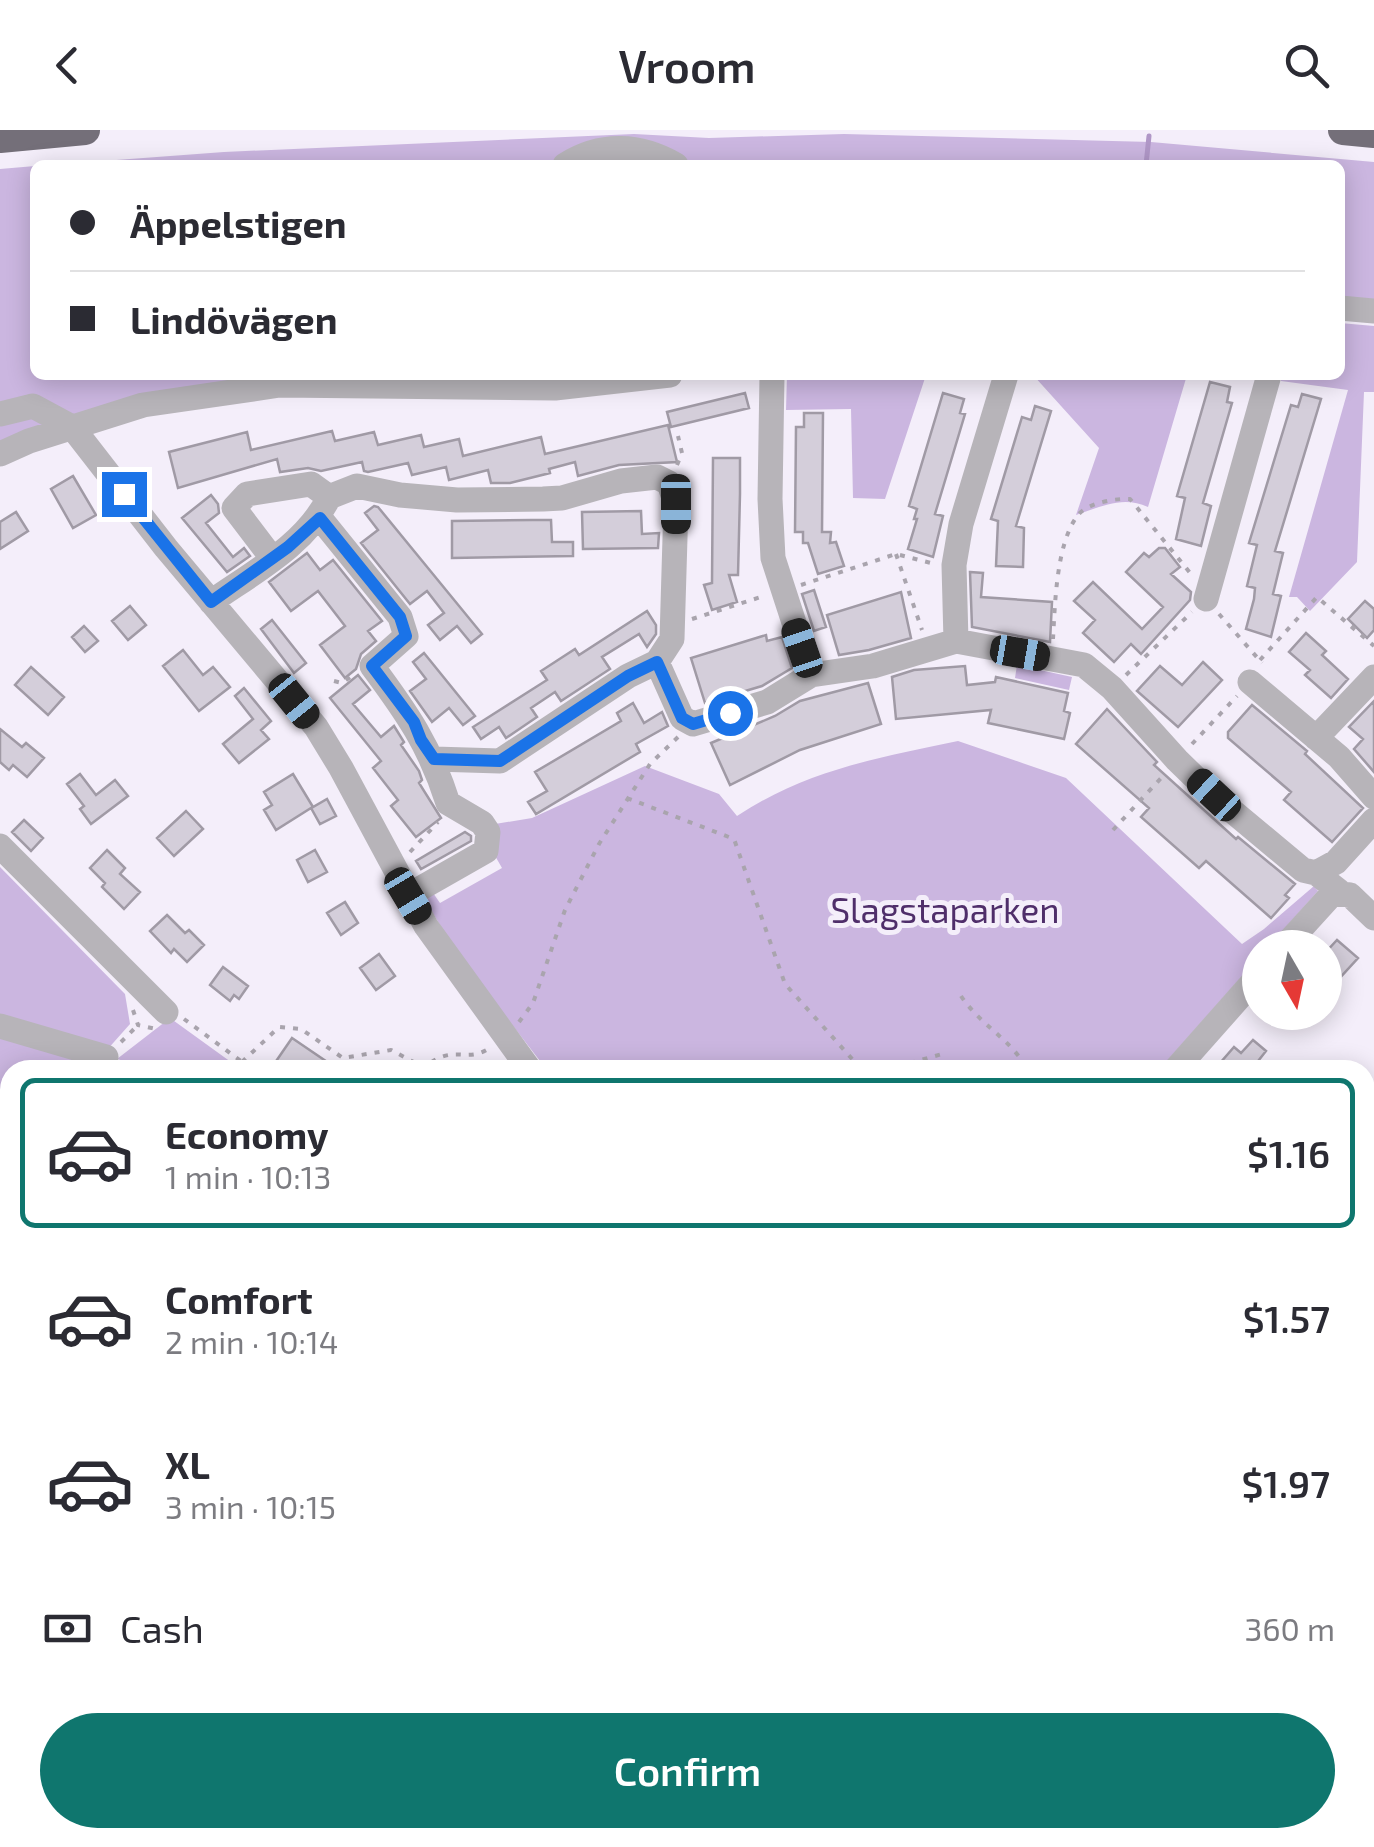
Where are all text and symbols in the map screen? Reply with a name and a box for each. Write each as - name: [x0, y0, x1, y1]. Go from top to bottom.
- icon: back: [40, 38, 95, 93]
- text: Vroom: [618, 38, 756, 92]
- icon: search: [1279, 38, 1334, 93]
- text: Äppelstigen: [130, 200, 347, 246]
- text: Lindövägen: [130, 296, 337, 342]
- route end: [102, 472, 147, 517]
- car: [661, 474, 691, 534]
- car: [778, 615, 826, 681]
- car: [988, 633, 1052, 673]
- car: [263, 668, 325, 734]
- route start: [708, 691, 753, 736]
- car: [1182, 764, 1246, 826]
- car: [380, 863, 436, 929]
- park label: Slagstaparken: [830, 888, 1060, 930]
- north arrow: [1242, 930, 1342, 1030]
- map controls: [1242, 930, 1342, 1030]
- icon: car: [45, 1108, 135, 1198]
- text: Economy: [165, 1111, 329, 1157]
- text: $1.16: [1247, 1130, 1330, 1176]
- text: 1 min · 10:13: [165, 1157, 331, 1195]
- icon: car: [45, 1273, 135, 1363]
- text: Comfort: [165, 1276, 313, 1322]
- text: $1.57: [1243, 1295, 1330, 1341]
- text: 2 min · 10:14: [165, 1322, 339, 1360]
- icon: car: [45, 1438, 135, 1528]
- text: XL: [165, 1441, 210, 1487]
- text: $1.97: [1241, 1460, 1330, 1506]
- text: 3 min · 10:15: [165, 1487, 336, 1525]
- icon: cash: [40, 1601, 95, 1656]
- text: Cash: [120, 1605, 204, 1651]
- text: 360 m: [1244, 1609, 1335, 1647]
- button: Confirm: [40, 1713, 1335, 1828]

